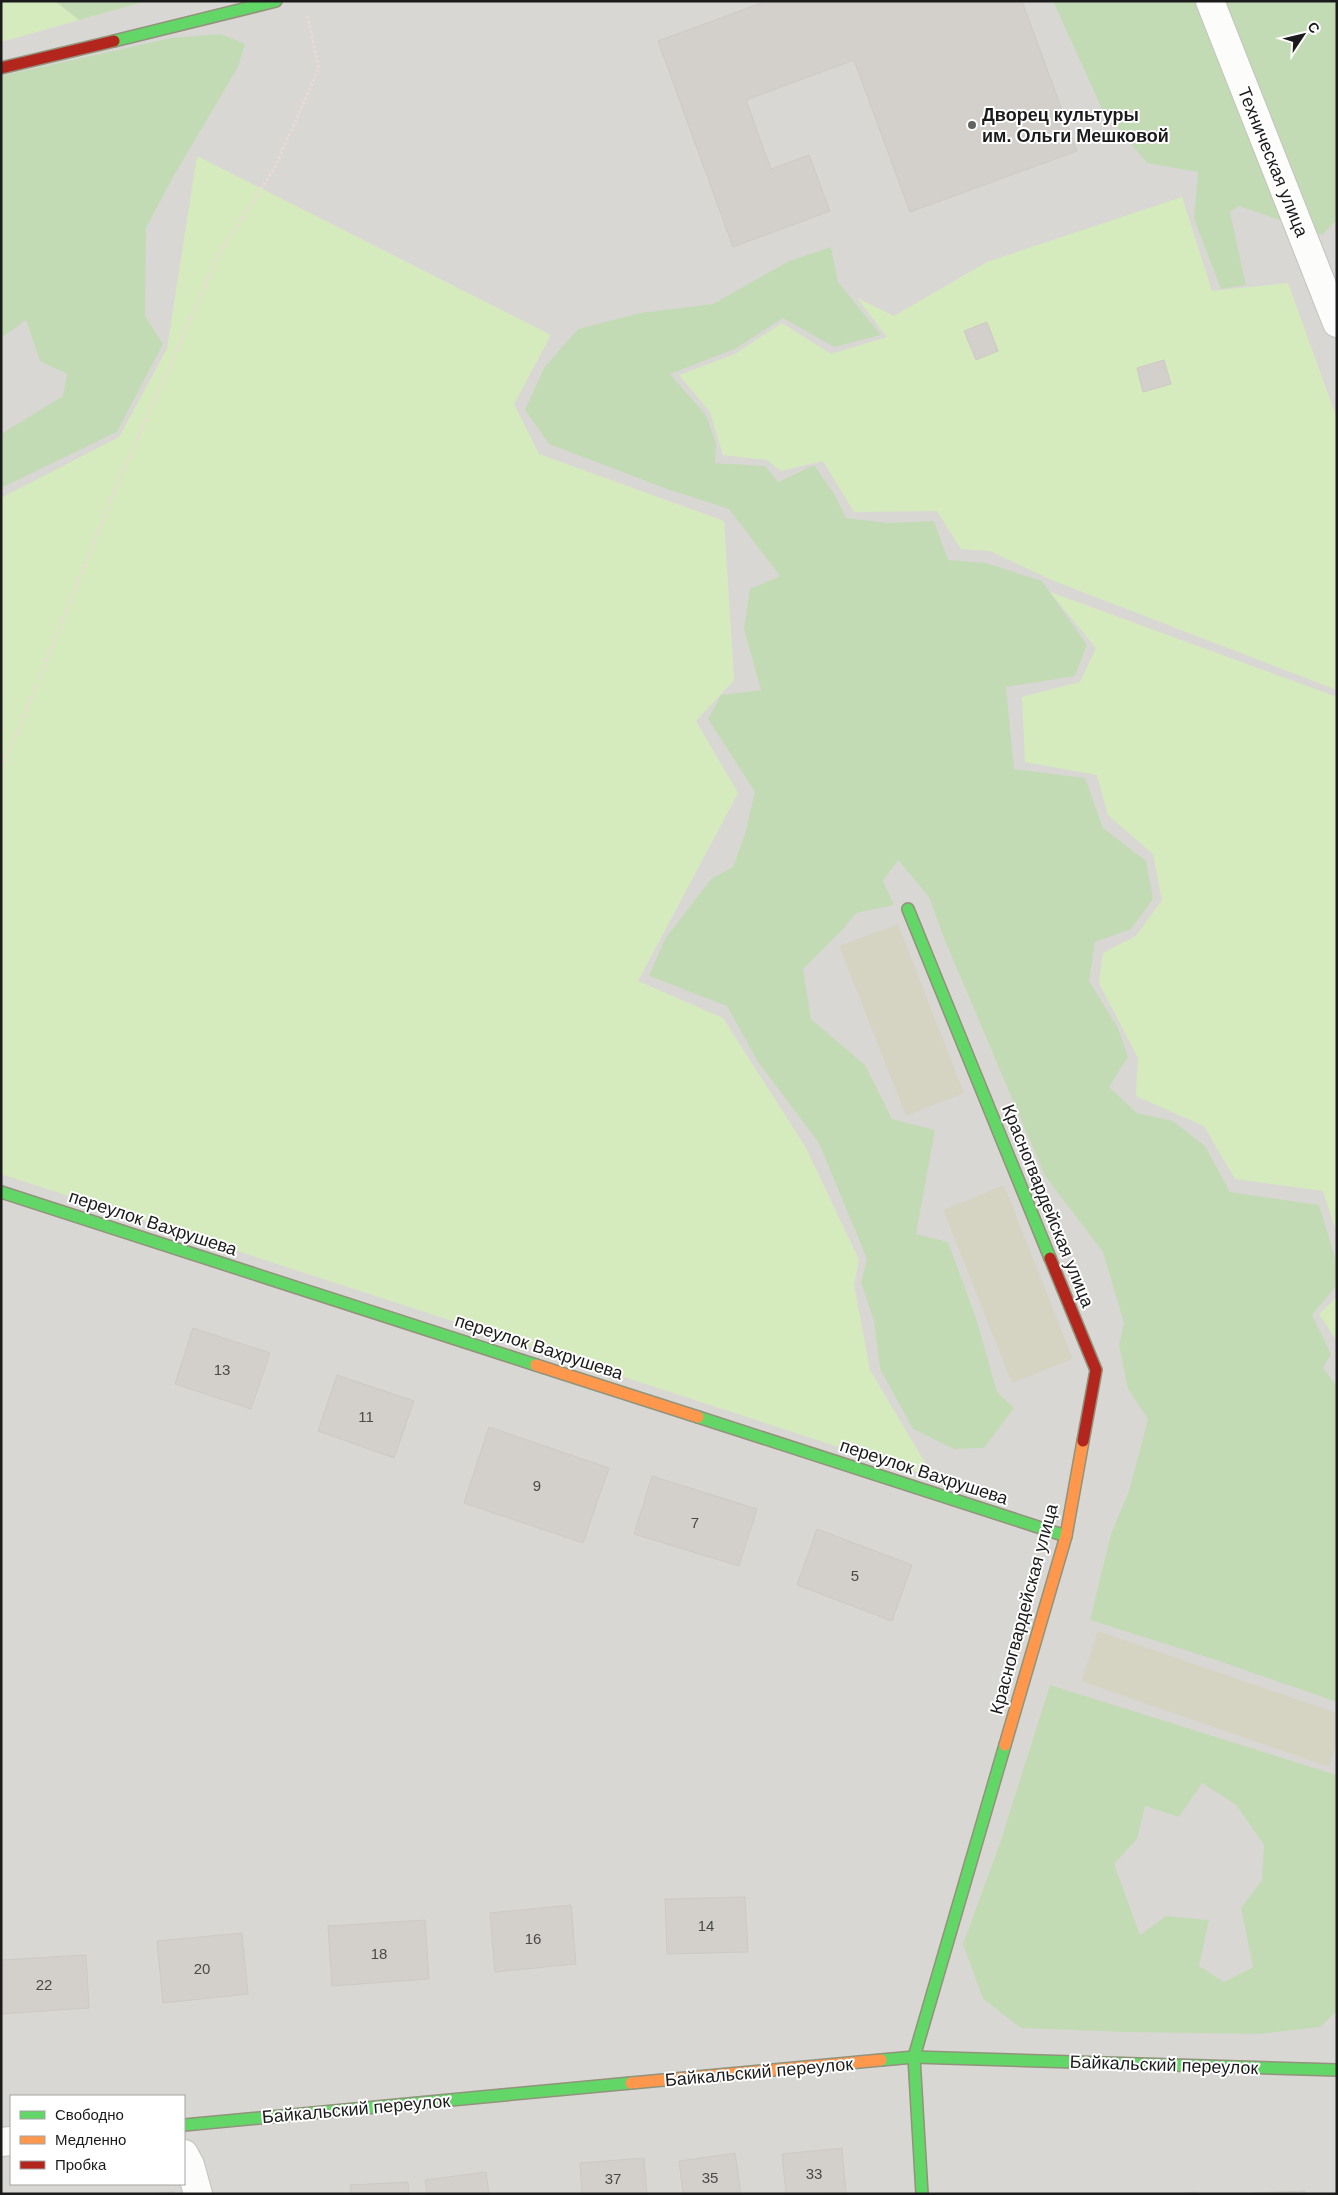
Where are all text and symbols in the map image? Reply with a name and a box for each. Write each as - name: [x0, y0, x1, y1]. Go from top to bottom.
- north arrow: [1278, 10, 1328, 60]
- text: С: [1304, 19, 1323, 36]
- street label: Техническая улица: [1234, 84, 1313, 241]
- place label: Дворец культуры им. Ольги Мешковой: [982, 105, 1169, 146]
- marker: Дворец культуры им. Ольги Мешковой: [966, 119, 978, 131]
- street label: Красногвардейская улица: [998, 1102, 1098, 1311]
- street label: переулок Вахрушева: [66, 1186, 240, 1260]
- street label: переулок Вахрушева: [452, 1310, 626, 1384]
- house number: 13: [214, 1361, 230, 1378]
- house number: 11: [358, 1408, 374, 1425]
- street label: переулок Вахрушева: [837, 1435, 1011, 1509]
- house number: 9: [533, 1477, 541, 1494]
- street label: Красногвардейская улица: [986, 1501, 1062, 1716]
- house number: 7: [691, 1514, 699, 1531]
- house number: 5: [851, 1567, 859, 1584]
- house number: 14: [698, 1917, 714, 1934]
- house number: 16: [525, 1930, 541, 1947]
- house number: 18: [371, 1945, 387, 1962]
- house number: 20: [194, 1960, 210, 1977]
- house number: 22: [36, 1976, 52, 1993]
- street label: Байкальский переулок: [1069, 2052, 1259, 2078]
- street label: Байкальский переулок: [664, 2054, 854, 2090]
- street label: Байкальский переулок: [261, 2091, 451, 2127]
- legend: [10, 2095, 185, 2185]
- text: Свободно: [55, 2106, 124, 2123]
- text: Медленно: [55, 2131, 126, 2148]
- text: Пробка: [55, 2156, 107, 2173]
- house number: 33: [806, 2165, 822, 2182]
- house number: 35: [702, 2169, 718, 2186]
- house number: 37: [605, 2170, 621, 2187]

